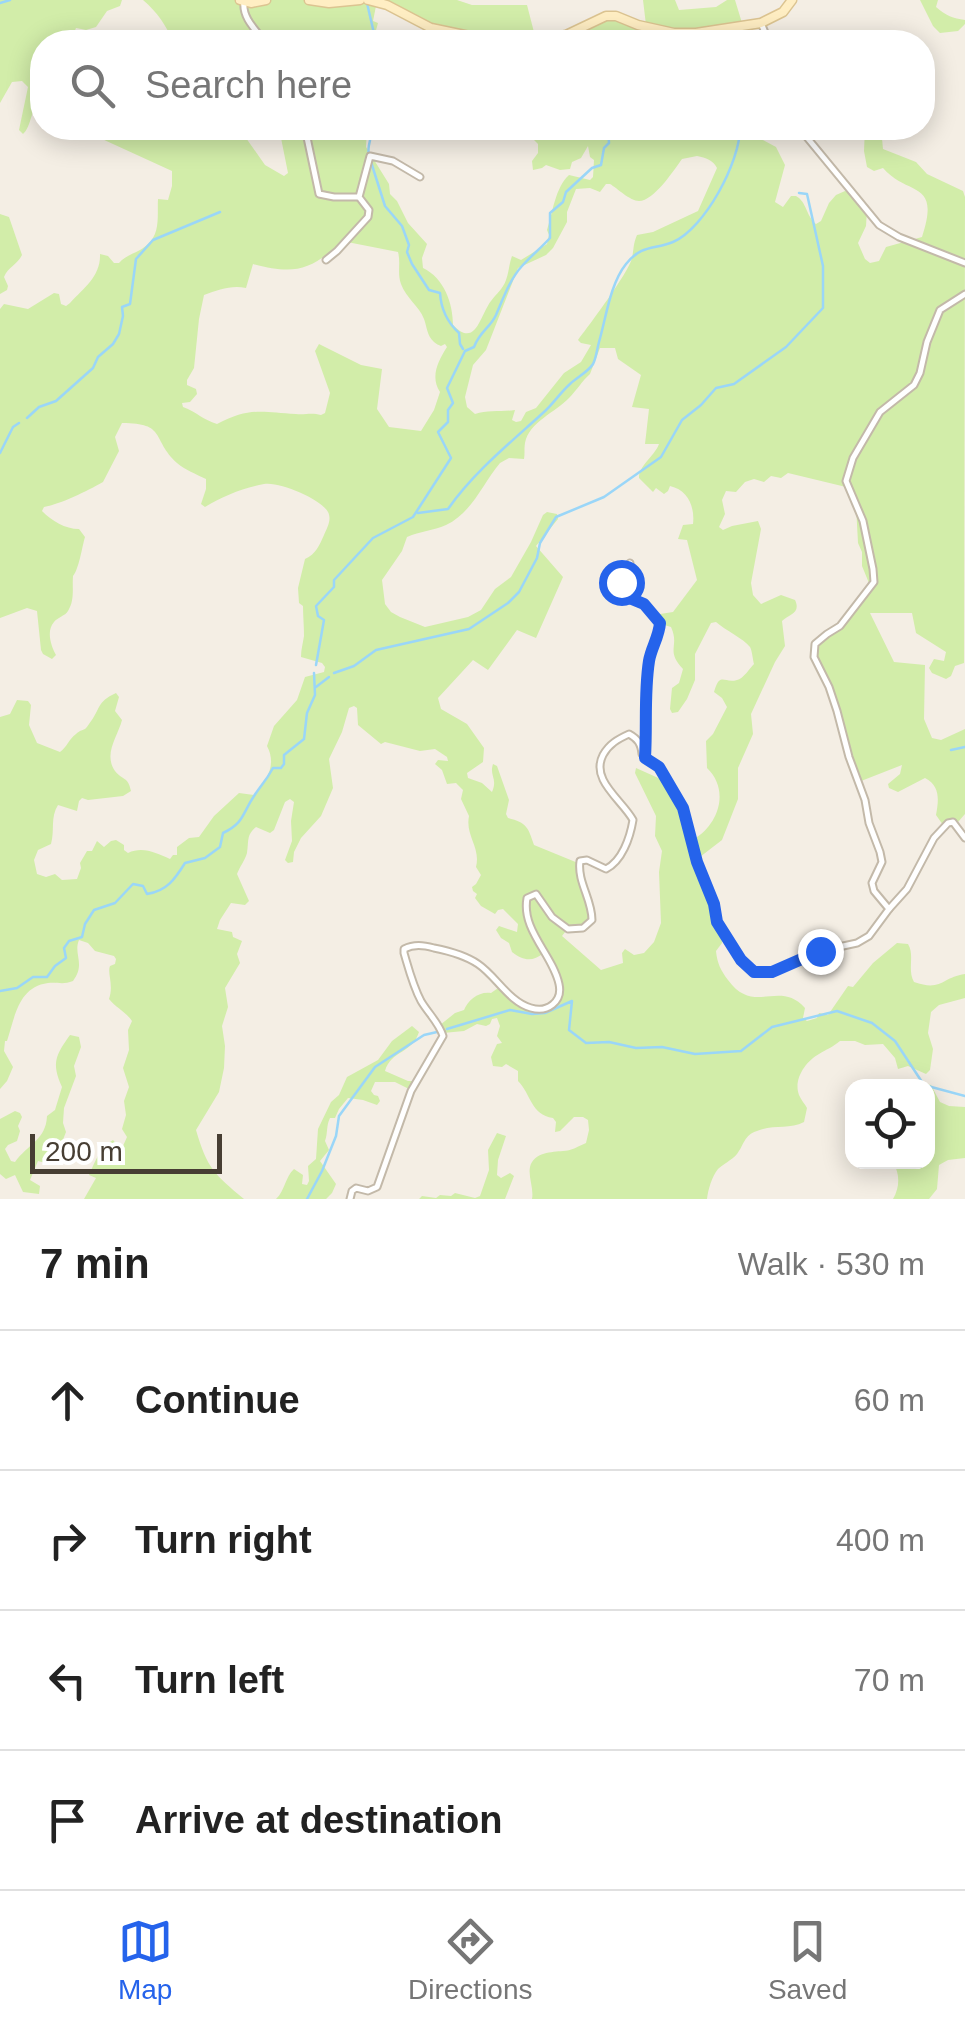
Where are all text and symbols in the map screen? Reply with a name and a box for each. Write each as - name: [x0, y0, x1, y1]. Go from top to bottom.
- search box: [30, 30, 935, 140]
- icon: search: [65, 58, 120, 113]
- text: Search here: [145, 64, 352, 106]
- route start: [599, 560, 645, 606]
- route end: [798, 929, 844, 975]
- map controls: [845, 1079, 935, 1169]
- button: locate: [845, 1079, 935, 1169]
- scale bar: [30, 1129, 222, 1174]
- text: 200 m: [45, 1136, 123, 1167]
- text: 7 min: [40, 1240, 150, 1287]
- text: Walk · 530 m: [738, 1246, 925, 1282]
- icon: ahead: [40, 1373, 95, 1428]
- text: Continue: [135, 1379, 300, 1421]
- text: 60 m: [854, 1382, 925, 1418]
- icon: right: [40, 1513, 95, 1568]
- text: Turn right: [135, 1519, 312, 1561]
- text: 400 m: [836, 1522, 925, 1558]
- icon: left: [40, 1653, 95, 1708]
- text: Turn left: [135, 1659, 284, 1701]
- text: 70 m: [854, 1662, 925, 1698]
- icon: arrive: [40, 1793, 95, 1848]
- text: Arrive at destination: [135, 1799, 502, 1841]
- tab: Map: [118, 1914, 173, 2006]
- tab: Directions: [408, 1914, 533, 2006]
- tab: Saved: [768, 1914, 847, 2006]

